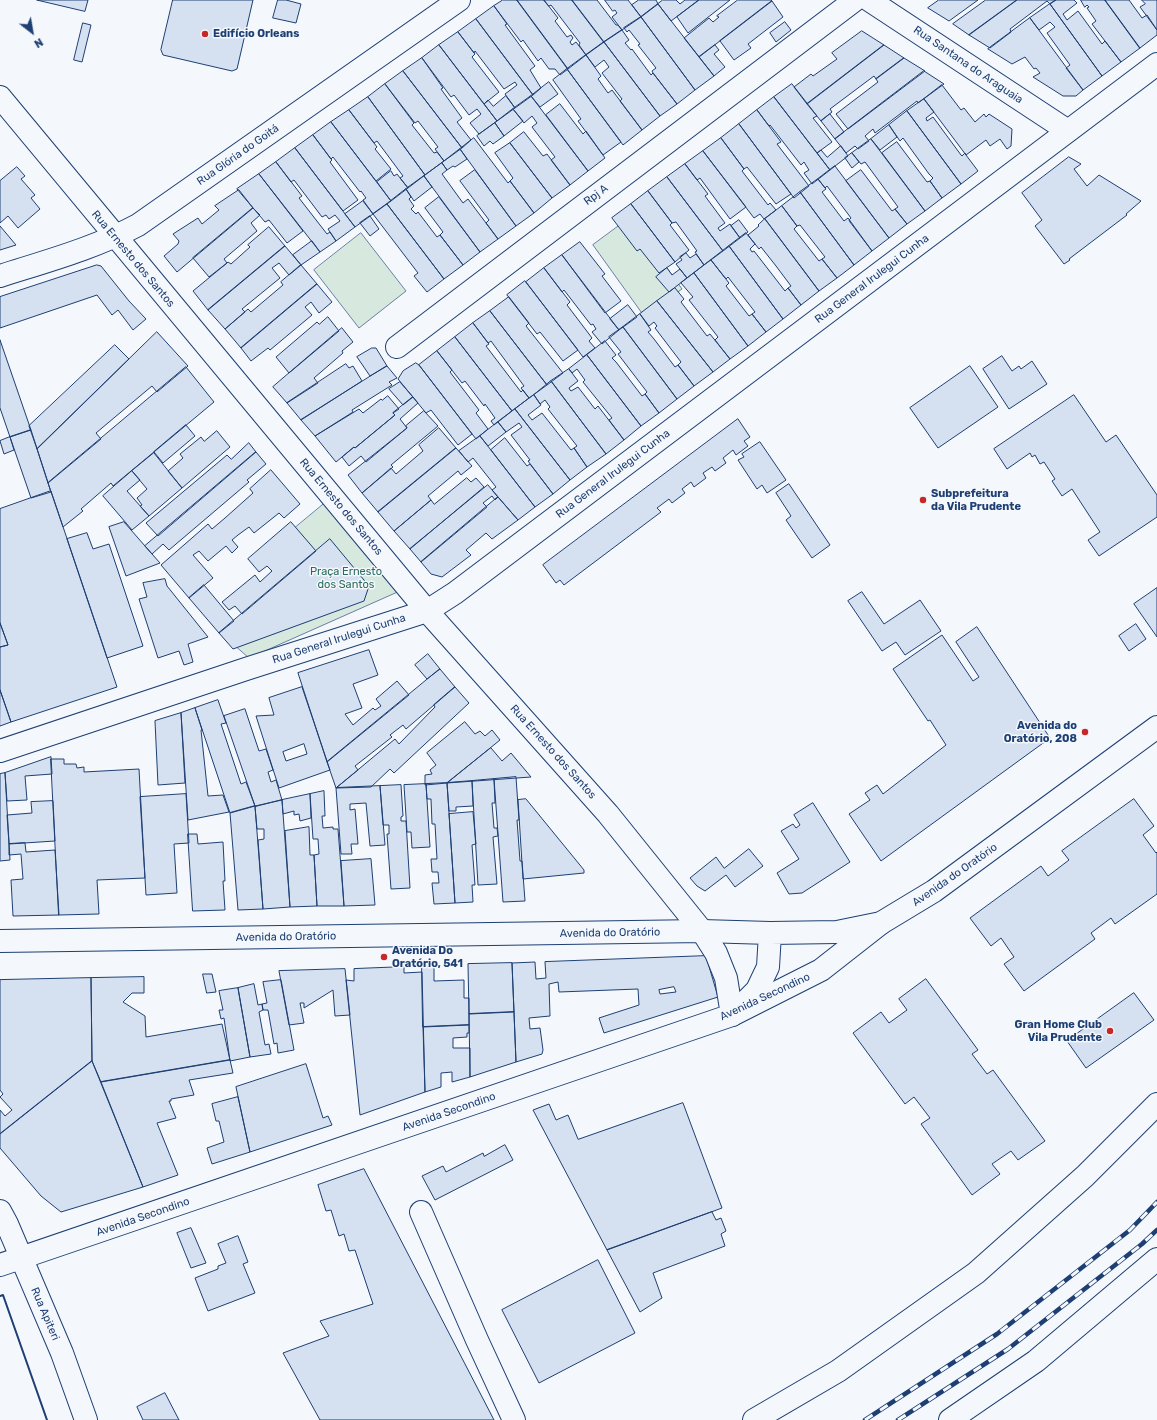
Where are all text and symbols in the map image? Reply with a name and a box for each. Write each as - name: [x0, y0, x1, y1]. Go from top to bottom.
- north arrow: [12, 12, 52, 52]
- street label: Rua Santana do Araguaia: [911, 23, 1025, 107]
- place label: Edifício Orleans: [213, 27, 299, 41]
- marker: Edifício Orleans: [200, 29, 210, 39]
- text: N: [32, 35, 45, 50]
- street label: Rua Glória do Goitá: [194, 122, 282, 188]
- street label: Rpj A: [581, 182, 611, 208]
- street label: Rua Ernesto dos Santos: [89, 208, 177, 310]
- street label: Rua General Irulegui Cunha: [812, 232, 932, 326]
- street label: Rua General Irulegui Cunha: [553, 427, 673, 521]
- street label: Rua Ernesto dos Santos: [297, 456, 385, 558]
- place label: Subprefeitura da Vila Prudente: [931, 487, 1021, 513]
- marker: Subprefeitura da Vila Prudente: [918, 495, 928, 505]
- park label: Praça Ernesto dos Santos: [310, 565, 382, 591]
- street label: Rua General Irulegui Cunha: [271, 611, 407, 667]
- street label: Rua Ernesto dos Santos: [507, 702, 599, 802]
- place label: Avenida do Oratório, 208: [1004, 719, 1077, 745]
- marker: Avenida do Oratório, 208: [1080, 727, 1090, 737]
- street label: Avenida do Oratório: [910, 841, 1000, 909]
- street label: Avenida do Oratório: [560, 926, 660, 940]
- street label: Avenida do Oratório: [236, 930, 336, 944]
- place label: Avenida Do Oratório, 541: [392, 944, 463, 970]
- marker: Avenida Do Oratório, 541: [379, 952, 389, 962]
- street label: Avenida Secondino: [718, 970, 812, 1024]
- place label: Gran Home Club Vila Prudente: [1015, 1018, 1102, 1044]
- marker: Gran Home Club Vila Prudente: [1105, 1026, 1115, 1036]
- street label: Avenida Secondino: [401, 1090, 497, 1134]
- street label: Avenida Secondino: [95, 1195, 191, 1239]
- street label: Rua Apiteri: [28, 1285, 62, 1343]

